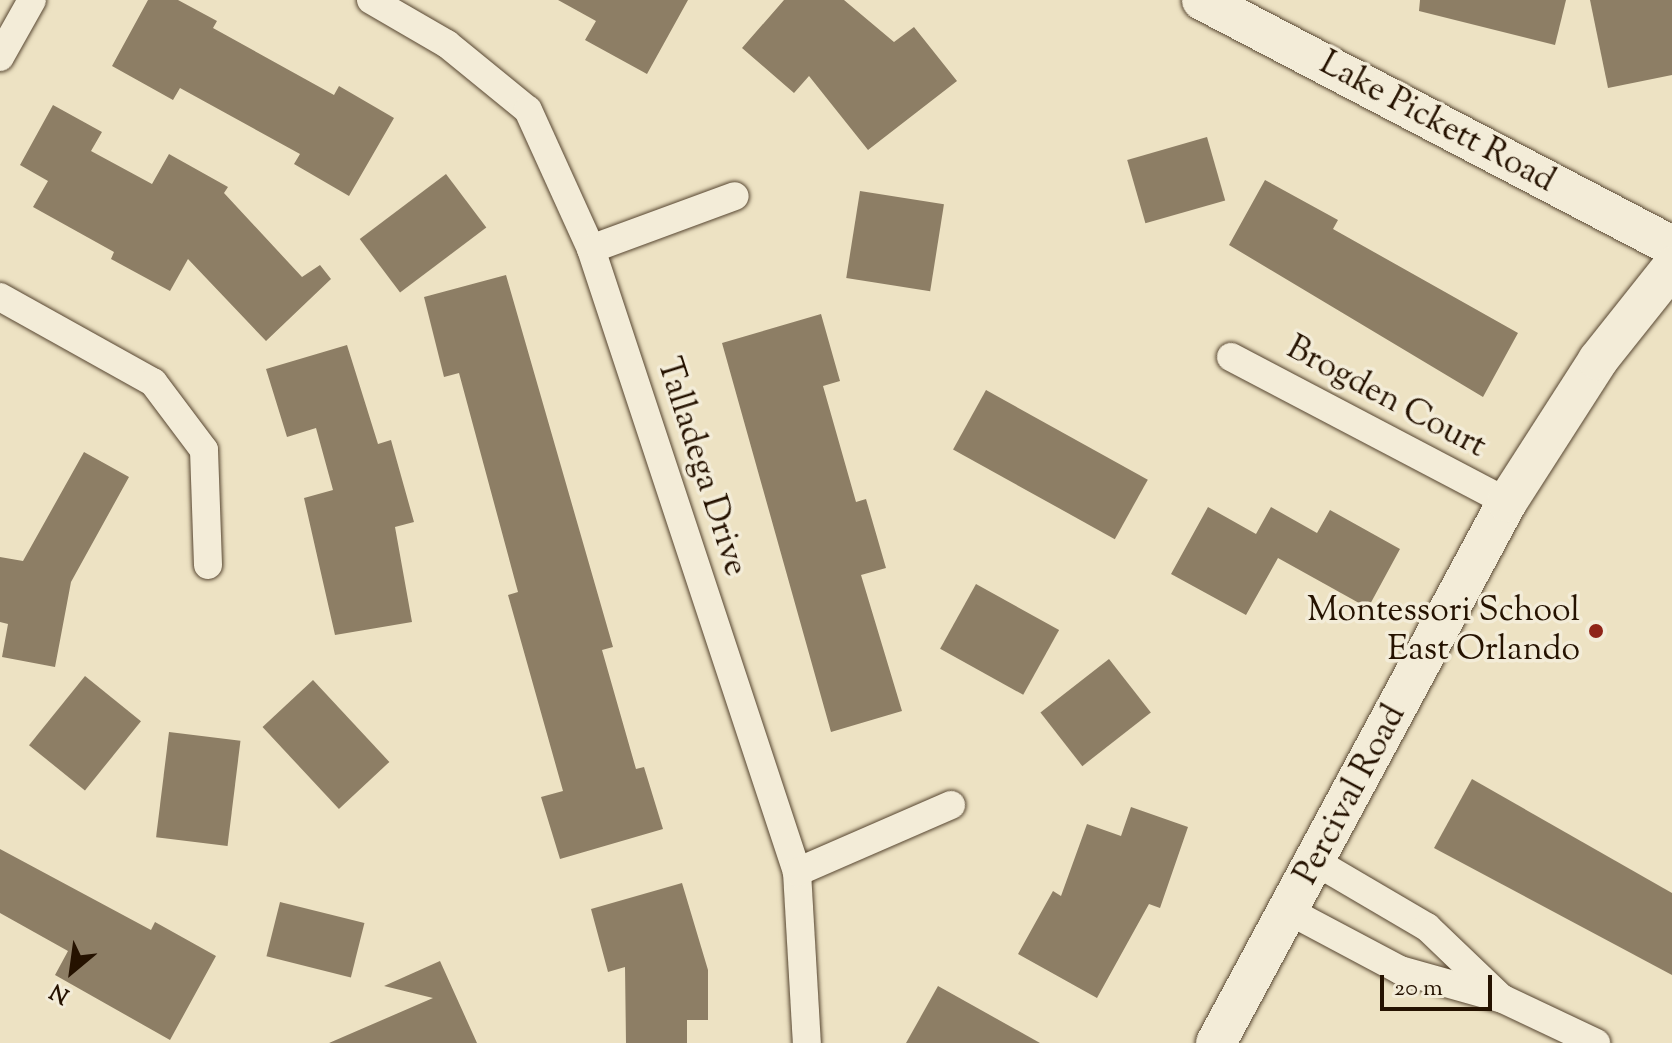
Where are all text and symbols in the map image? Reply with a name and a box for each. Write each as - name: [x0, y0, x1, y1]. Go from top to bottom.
- street label: Lake Pickett Road: [1312, 44, 1562, 202]
- street label: Brogden Court: [1279, 328, 1493, 468]
- street label: Talladega Drive: [647, 353, 755, 581]
- place label: Montessori School East Orlando: [1307, 591, 1580, 670]
- marker: Montessori School East Orlando: [1587, 622, 1605, 640]
- street label: Percival Road: [1287, 698, 1415, 892]
- north arrow: [32, 931, 112, 1011]
- scale bar: [1384, 959, 1496, 1009]
- text: 20 m: [1394, 972, 1443, 1006]
- text: N: [45, 974, 76, 1010]

